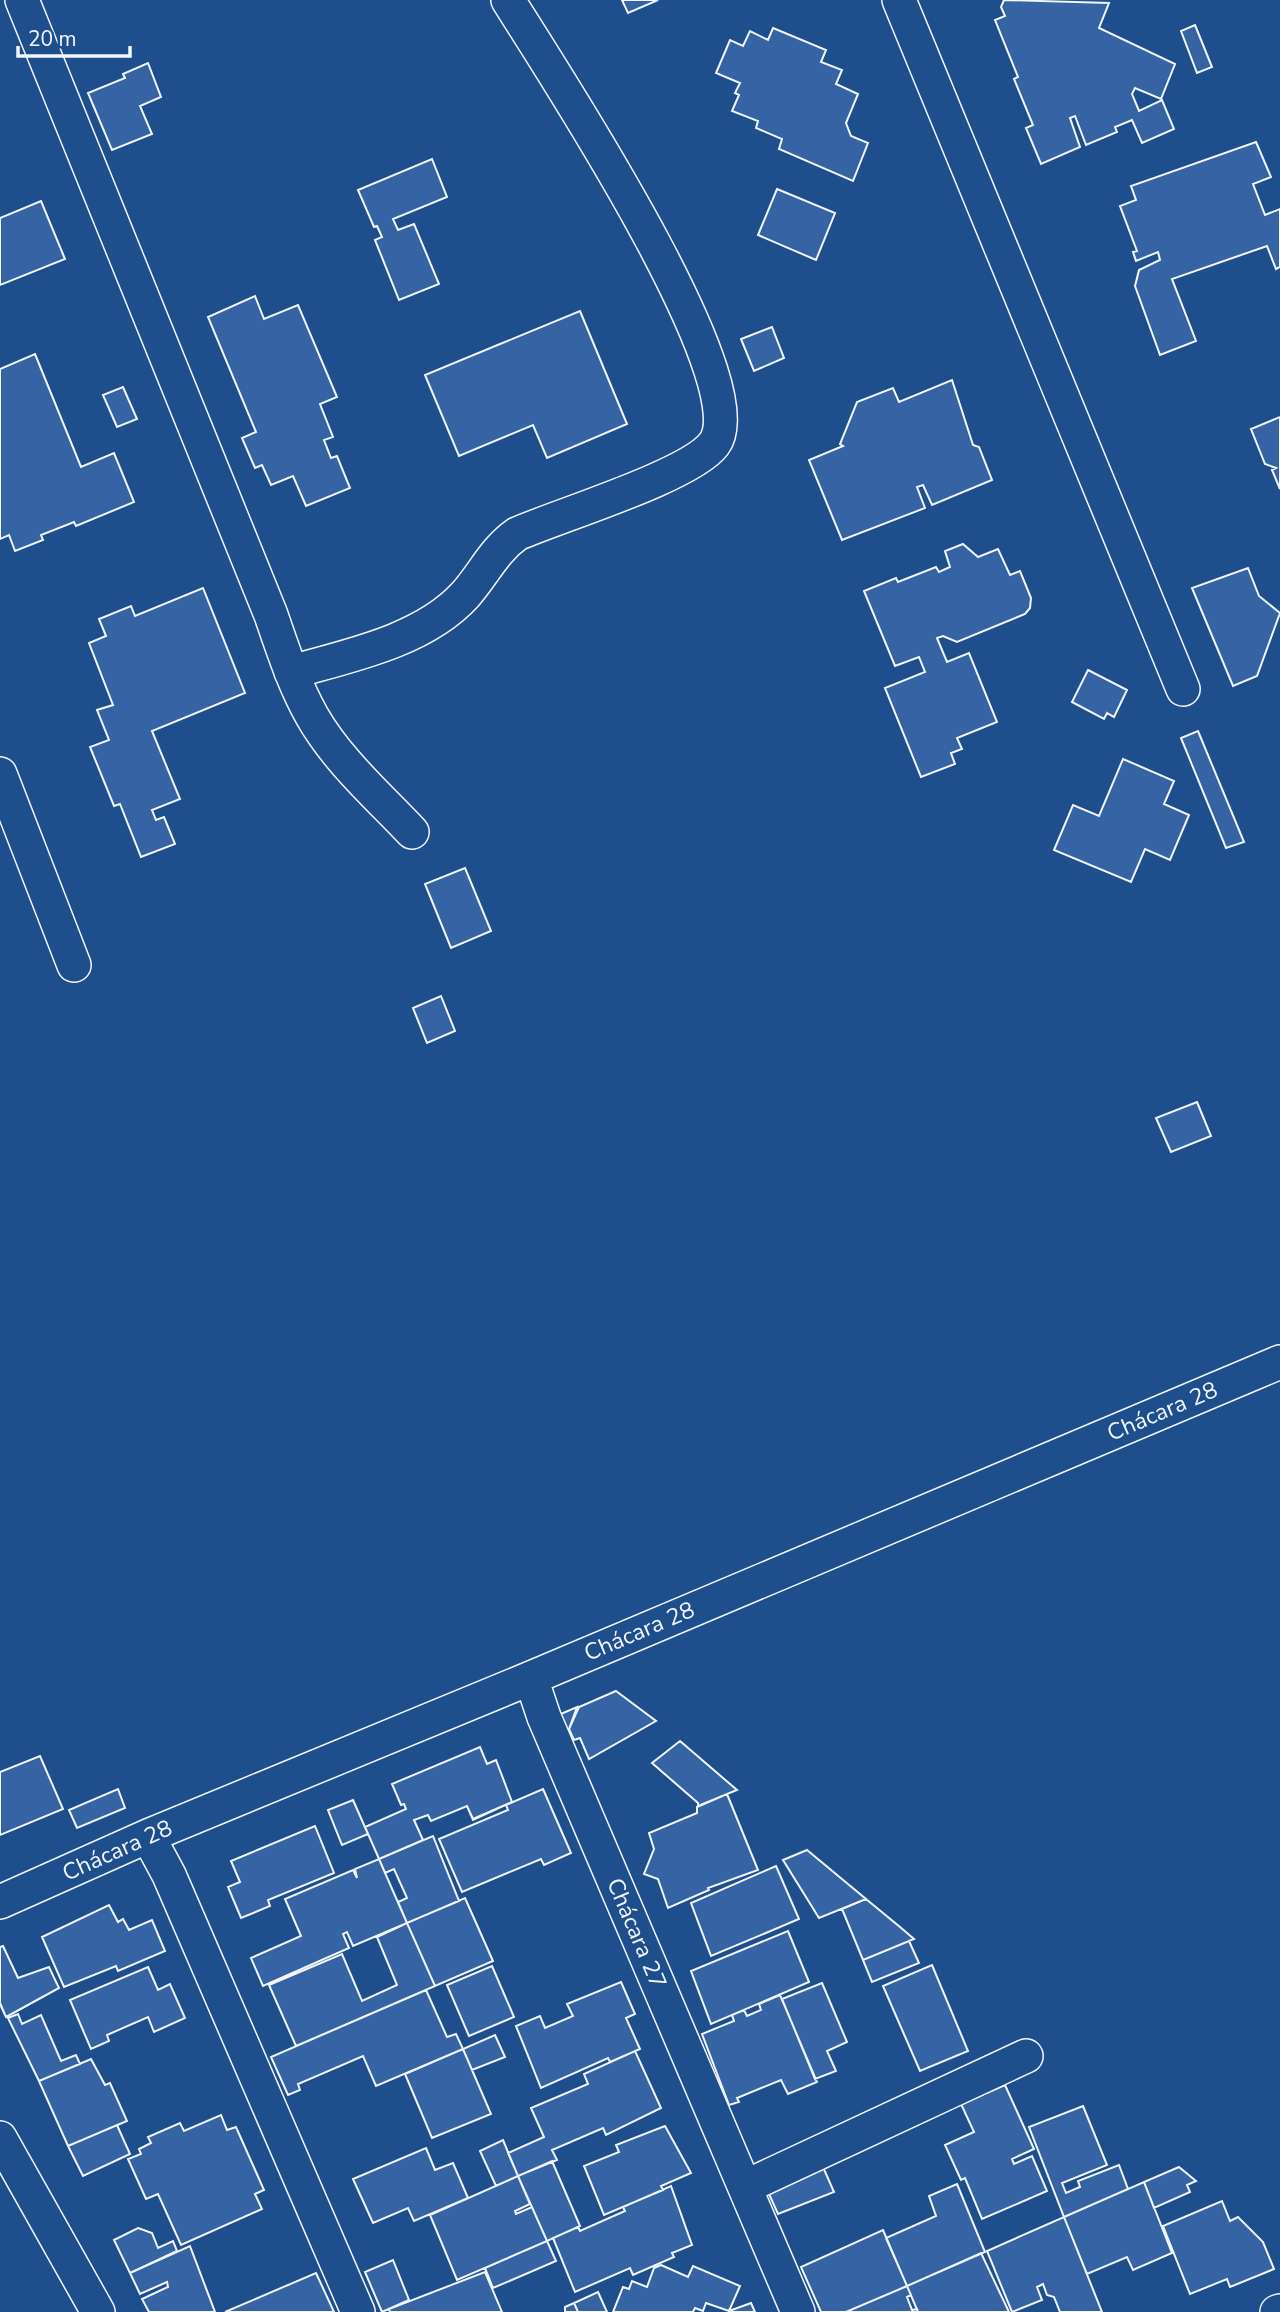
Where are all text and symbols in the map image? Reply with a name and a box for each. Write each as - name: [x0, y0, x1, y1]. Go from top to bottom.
- scale bar: [18, 14, 130, 58]
- text: 20 m: [28, 25, 77, 53]
- street label: Chácara 28: [1102, 1374, 1222, 1449]
- street label: Chácara 28: [579, 1594, 699, 1669]
- street label: Chácara 28: [57, 1812, 177, 1888]
- street label: Chácara 27: [599, 1873, 674, 1993]

